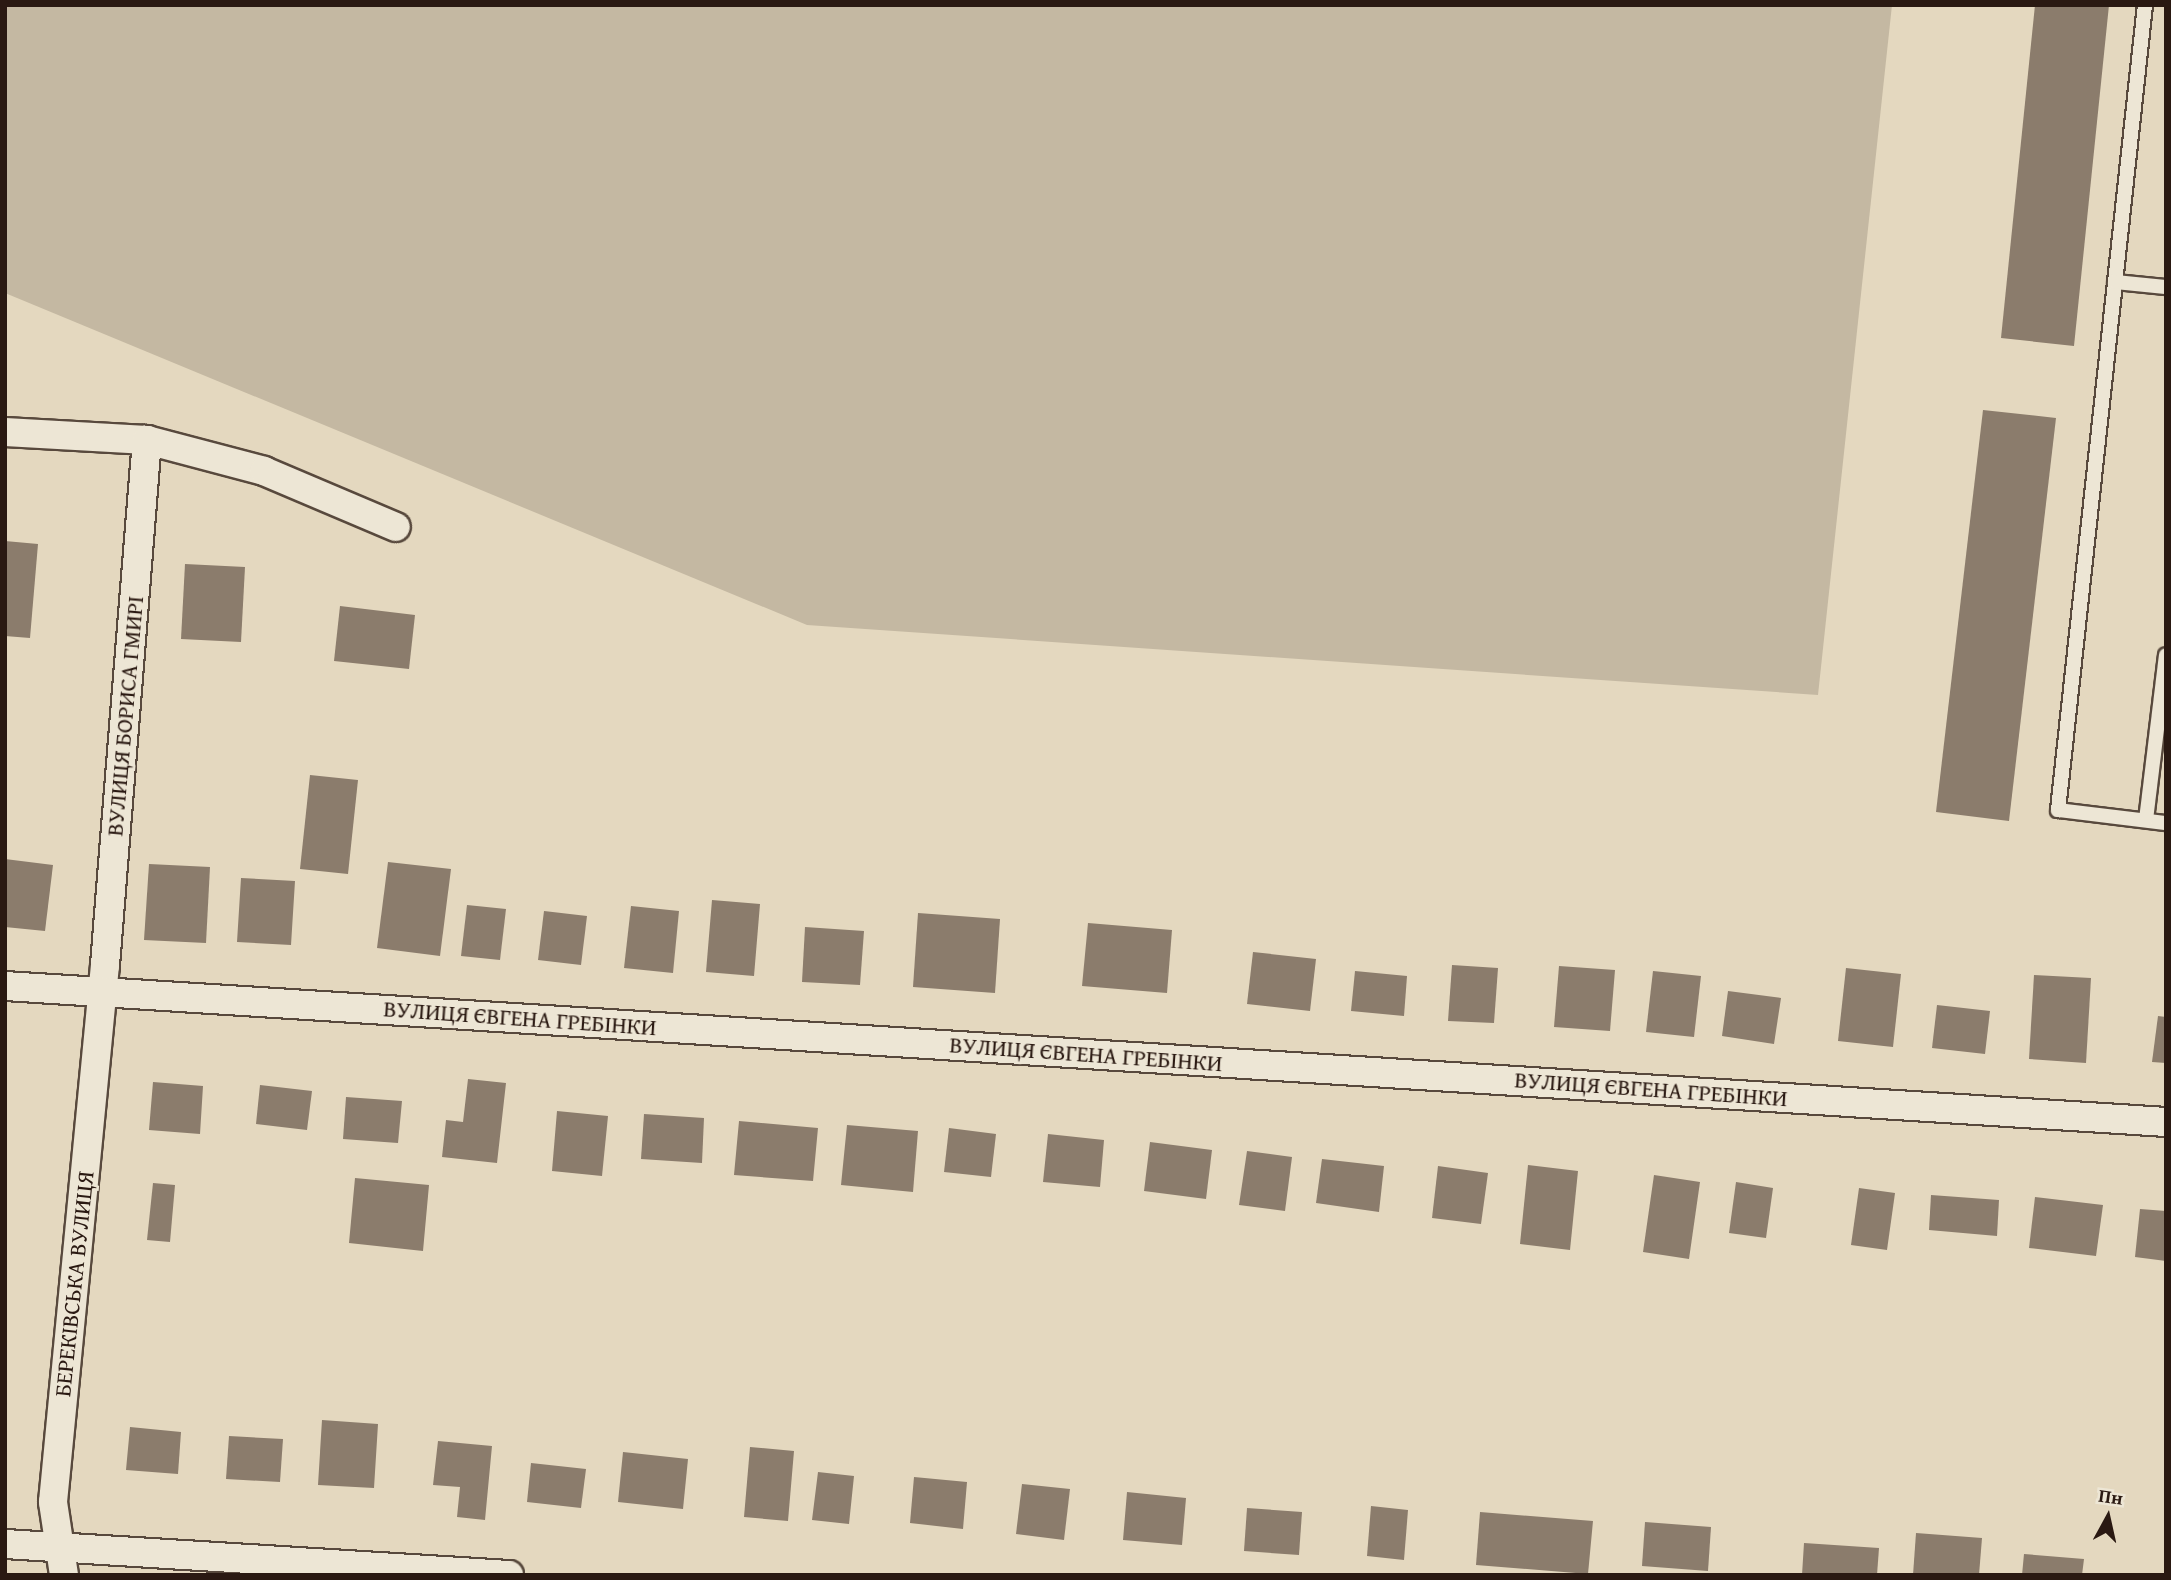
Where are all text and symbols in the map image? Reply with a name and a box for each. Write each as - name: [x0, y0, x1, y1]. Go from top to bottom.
- street label: ВУЛИЦЯ БОРИСА ГМИРІ: [101, 595, 149, 837]
- street label: ВУЛИЦЯ ЄВГЕНА ГРЕБІНКИ: [383, 995, 657, 1041]
- street label: ВУЛИЦЯ ЄВГЕНА ГРЕБІНКИ: [949, 1031, 1223, 1077]
- street label: ВУЛИЦЯ ЄВГЕНА ГРЕБІНКИ: [1514, 1066, 1788, 1112]
- street label: БЕРЕКІВСЬКА ВУЛИЦЯ: [48, 1170, 100, 1398]
- text: Пн: [2097, 1481, 2125, 1512]
- north arrow: [2073, 1482, 2143, 1552]

